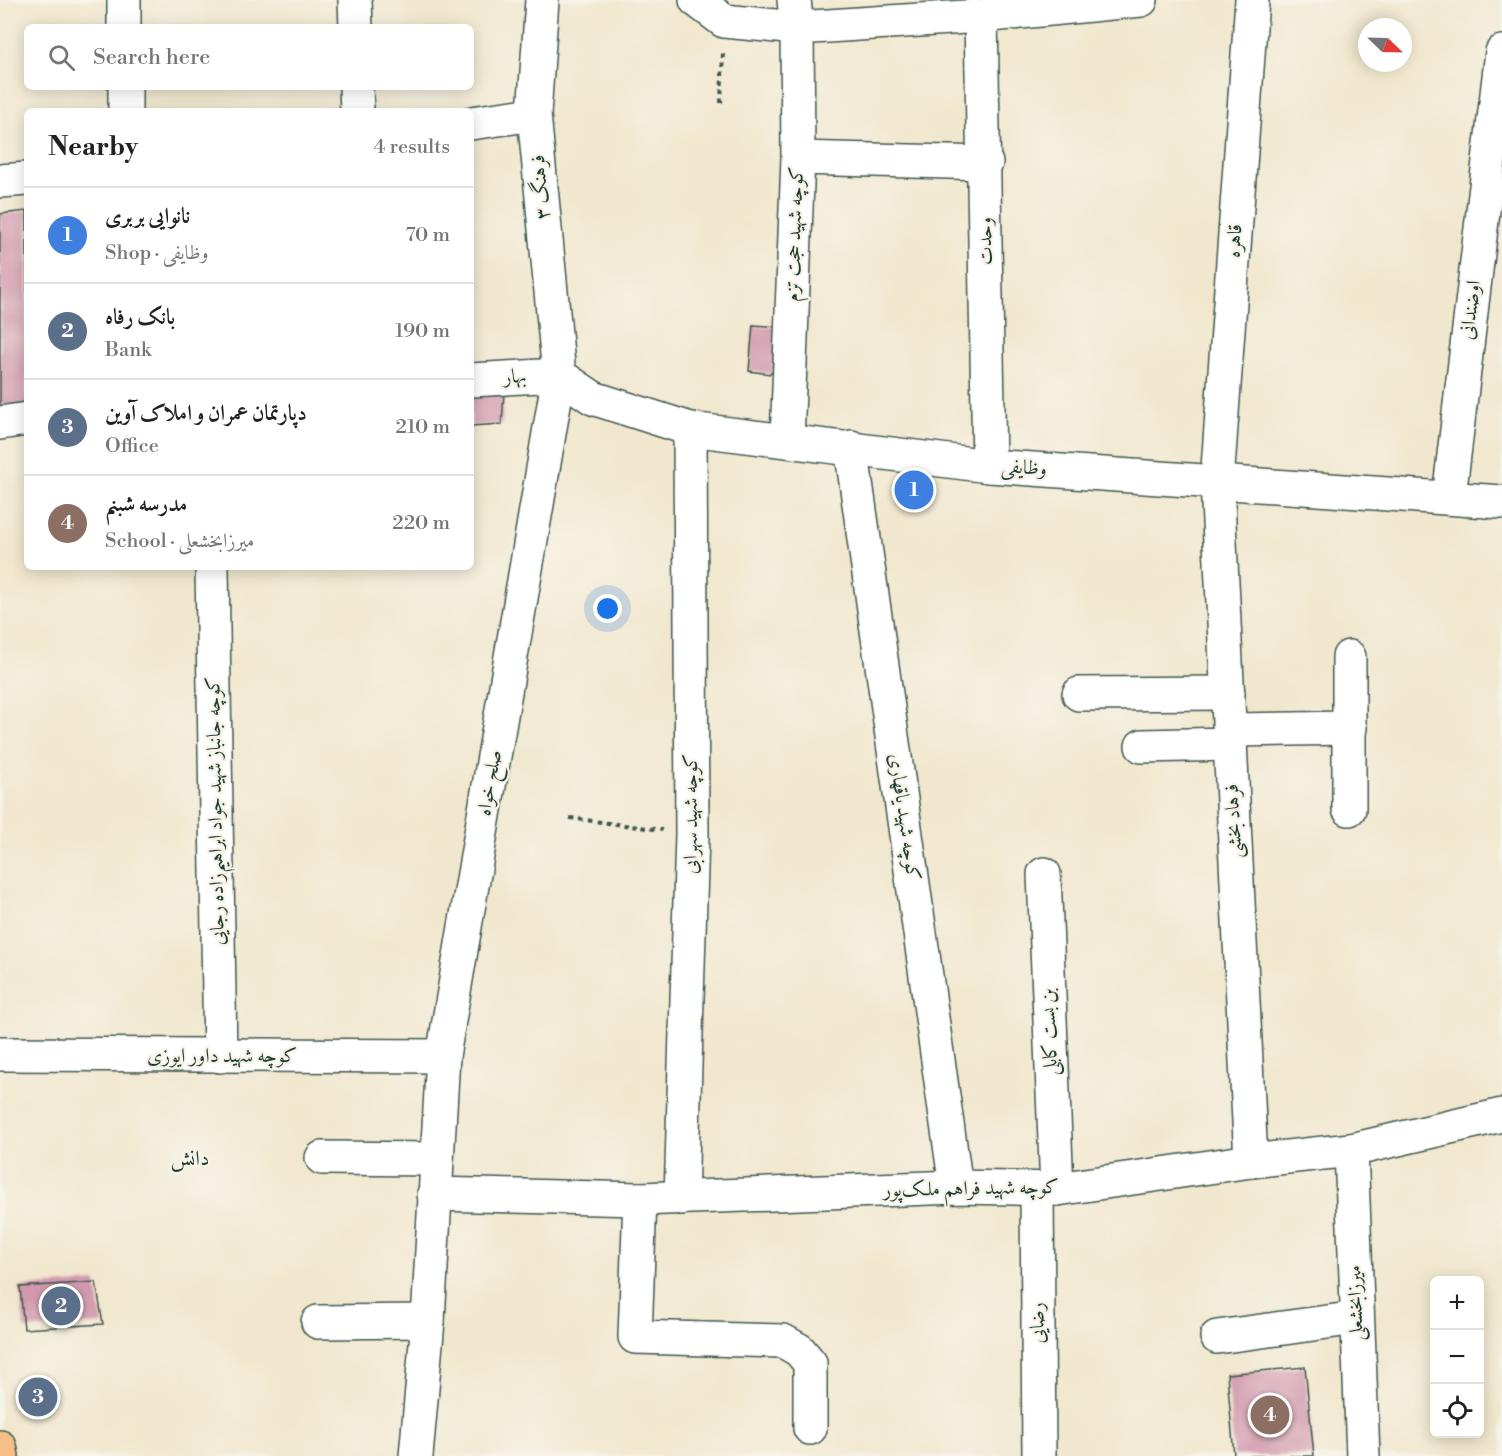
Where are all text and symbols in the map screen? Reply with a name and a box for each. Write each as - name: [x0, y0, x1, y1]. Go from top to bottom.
- north arrow: [1358, 18, 1412, 72]
- search box: [24, 24, 474, 90]
- icon: search: [45, 41, 78, 74]
- text: Search here: [93, 44, 210, 71]
- text: Nearby: [48, 131, 138, 163]
- text: 4 results: [373, 135, 450, 160]
- street label: فرهنگ ۳: [524, 153, 556, 221]
- street label: کوچه شهید حجت تزم: [780, 166, 814, 302]
- text: نانوایی بربری: [105, 203, 190, 230]
- street label: وحدت: [973, 217, 999, 265]
- text: 1: [63, 223, 72, 248]
- text: 70 m: [406, 223, 450, 248]
- street label: قاهره: [1221, 223, 1249, 259]
- text: Shop · وظایفی: [105, 241, 209, 266]
- street label: اوضندانی: [1455, 279, 1487, 341]
- text: بانک رفاه: [105, 304, 175, 331]
- text: 2: [61, 319, 74, 344]
- text: 190 m: [395, 319, 450, 344]
- text: Bank: [105, 338, 152, 363]
- street label: بهار: [501, 364, 527, 390]
- text: دپارتمان عمران و املاک آوین: [105, 400, 307, 427]
- text: 3: [61, 415, 74, 440]
- text: 210 m: [395, 415, 450, 440]
- text: Office: [105, 434, 159, 459]
- street label: وظایفی: [1000, 454, 1048, 483]
- pin: 1: [894, 468, 934, 512]
- text: مدرسه شبنم: [105, 491, 187, 518]
- text: 4: [61, 511, 74, 536]
- text: 220 m: [392, 511, 450, 536]
- text: School · میرزابخشعلی: [105, 529, 254, 554]
- your location: [593, 594, 622, 623]
- street label: کوچه جانباز شهید جواد ابراهیم‌زاده رجایی: [201, 676, 237, 946]
- street label: صلح خواه: [472, 748, 512, 819]
- street label: کوچه شهید یاقهاری: [883, 752, 925, 882]
- street label: کوچه شهید سهرابی: [679, 754, 705, 874]
- street label: فرهاد بخشی: [1220, 783, 1249, 859]
- street label: بن بست کابلی: [1036, 987, 1065, 1076]
- street label: کوچه شهید داور ایوزی: [147, 1044, 297, 1069]
- district label: دانش: [171, 1146, 209, 1172]
- street label: کوچه شهید فراهم ملک‌پور: [881, 1175, 1059, 1208]
- street label: میرزابخشعلی: [1342, 1265, 1371, 1341]
- map controls: [1430, 1276, 1484, 1438]
- button: +: [1430, 1276, 1484, 1330]
- pin: 2: [42, 1284, 80, 1328]
- street label: رضایی: [1025, 1302, 1051, 1344]
- button: −: [1430, 1330, 1484, 1384]
- pin: 3: [18, 1374, 57, 1420]
- button: locate: [1430, 1384, 1484, 1438]
- pin: 4: [1250, 1392, 1290, 1438]

